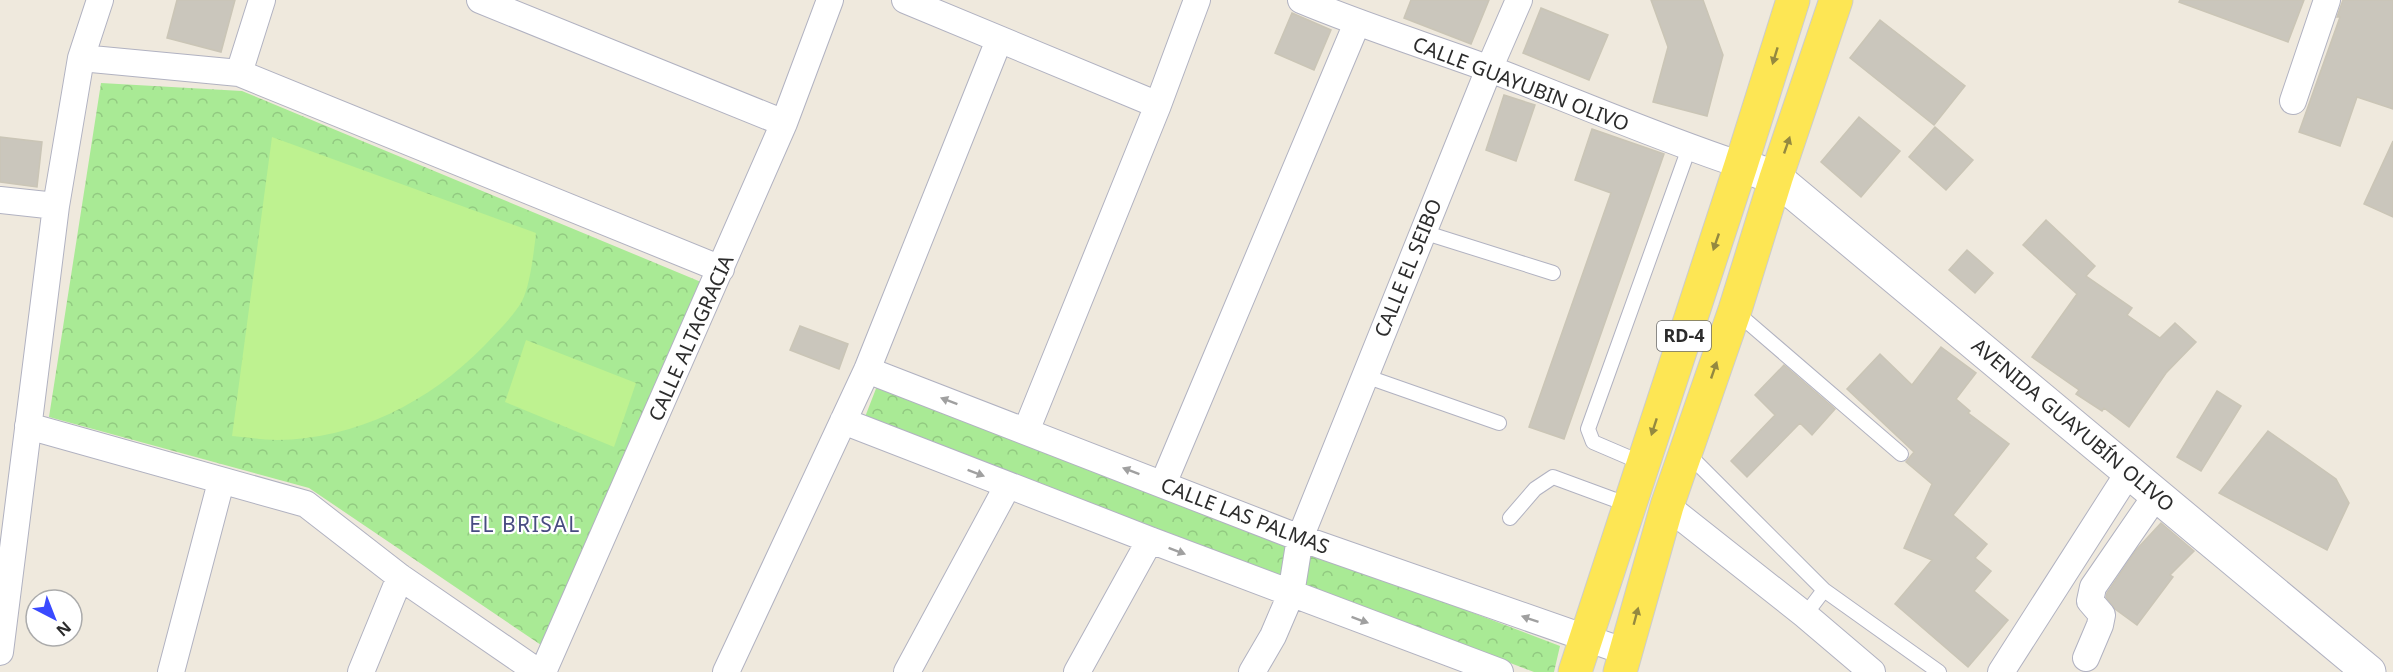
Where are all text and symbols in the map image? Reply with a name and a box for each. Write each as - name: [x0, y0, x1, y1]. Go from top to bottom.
- street label: CALLE GUAYUBIN OLIVO: [1409, 30, 1633, 137]
- one-way arrow: [1770, 47, 1779, 65]
- one-way arrow: [1783, 136, 1793, 154]
- street label: CALLE EL SEIBO: [1367, 195, 1448, 341]
- one-way arrow: [1710, 233, 1720, 251]
- street label: CALLE ALTAGRACIA: [642, 250, 739, 425]
- road number: RD-4: [1657, 321, 1711, 351]
- street label: AVENIDA GUAYUBÍN OLIVO: [1966, 332, 2180, 517]
- one-way arrow: [1710, 361, 1719, 379]
- one-way arrow: [940, 396, 958, 405]
- one-way arrow: [1649, 418, 1659, 436]
- one-way arrow: [1121, 466, 1139, 476]
- one-way arrow: [967, 468, 985, 478]
- street label: CALLE LAS PALMAS: [1157, 471, 1333, 560]
- district label: EL BRISAL: [469, 510, 581, 538]
- one-way arrow: [1169, 546, 1187, 556]
- north arrow: [24, 588, 84, 648]
- one-way arrow: [1632, 607, 1642, 625]
- one-way arrow: [1521, 614, 1539, 623]
- one-way arrow: [1351, 616, 1369, 625]
- text: N: [52, 617, 76, 642]

